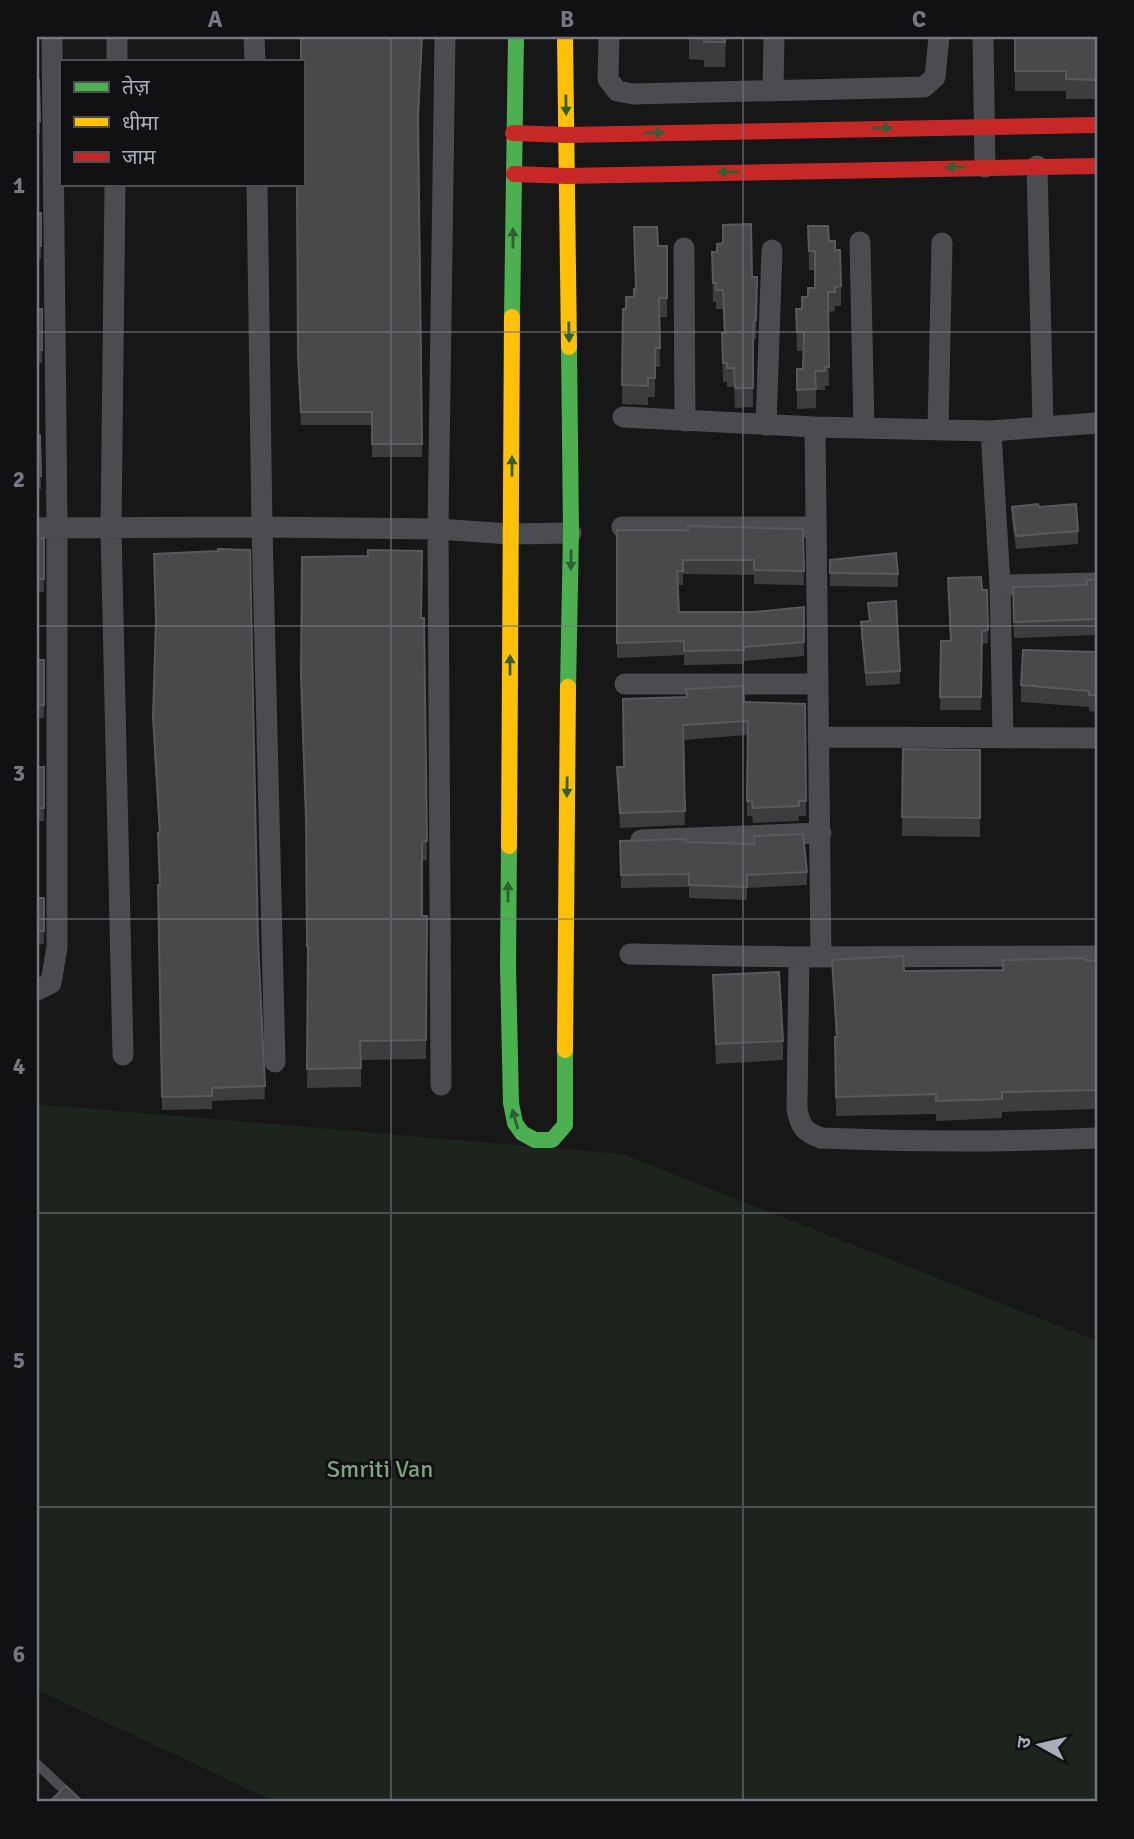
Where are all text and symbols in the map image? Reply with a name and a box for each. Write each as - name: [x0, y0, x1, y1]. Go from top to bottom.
- text: A: [208, 5, 223, 34]
- text: B: [560, 5, 574, 34]
- text: C: [912, 5, 926, 34]
- legend: [60, 60, 304, 186]
- text: तेज़: [122, 74, 150, 100]
- one-way arrow: [561, 94, 572, 116]
- text: धीमा: [122, 110, 159, 136]
- one-way arrow: [871, 122, 893, 134]
- one-way arrow: [644, 128, 666, 139]
- text: जाम: [122, 144, 156, 170]
- one-way arrow: [944, 161, 966, 173]
- one-way arrow: [717, 167, 739, 178]
- text: 1: [13, 171, 25, 200]
- one-way arrow: [507, 227, 519, 249]
- one-way arrow: [563, 322, 575, 344]
- one-way arrow: [506, 454, 518, 476]
- text: 2: [13, 465, 25, 494]
- one-way arrow: [565, 549, 577, 571]
- one-way arrow: [504, 653, 516, 675]
- text: 3: [13, 759, 25, 788]
- one-way arrow: [561, 777, 573, 799]
- one-way arrow: [502, 881, 514, 903]
- text: 4: [13, 1052, 25, 1081]
- one-way arrow: [510, 1108, 520, 1129]
- text: 5: [13, 1346, 25, 1375]
- park label: Smriti Van: [327, 1454, 433, 1484]
- text: 6: [13, 1640, 25, 1669]
- north arrow: [1004, 1710, 1074, 1780]
- text: उ: [1011, 1735, 1037, 1750]

